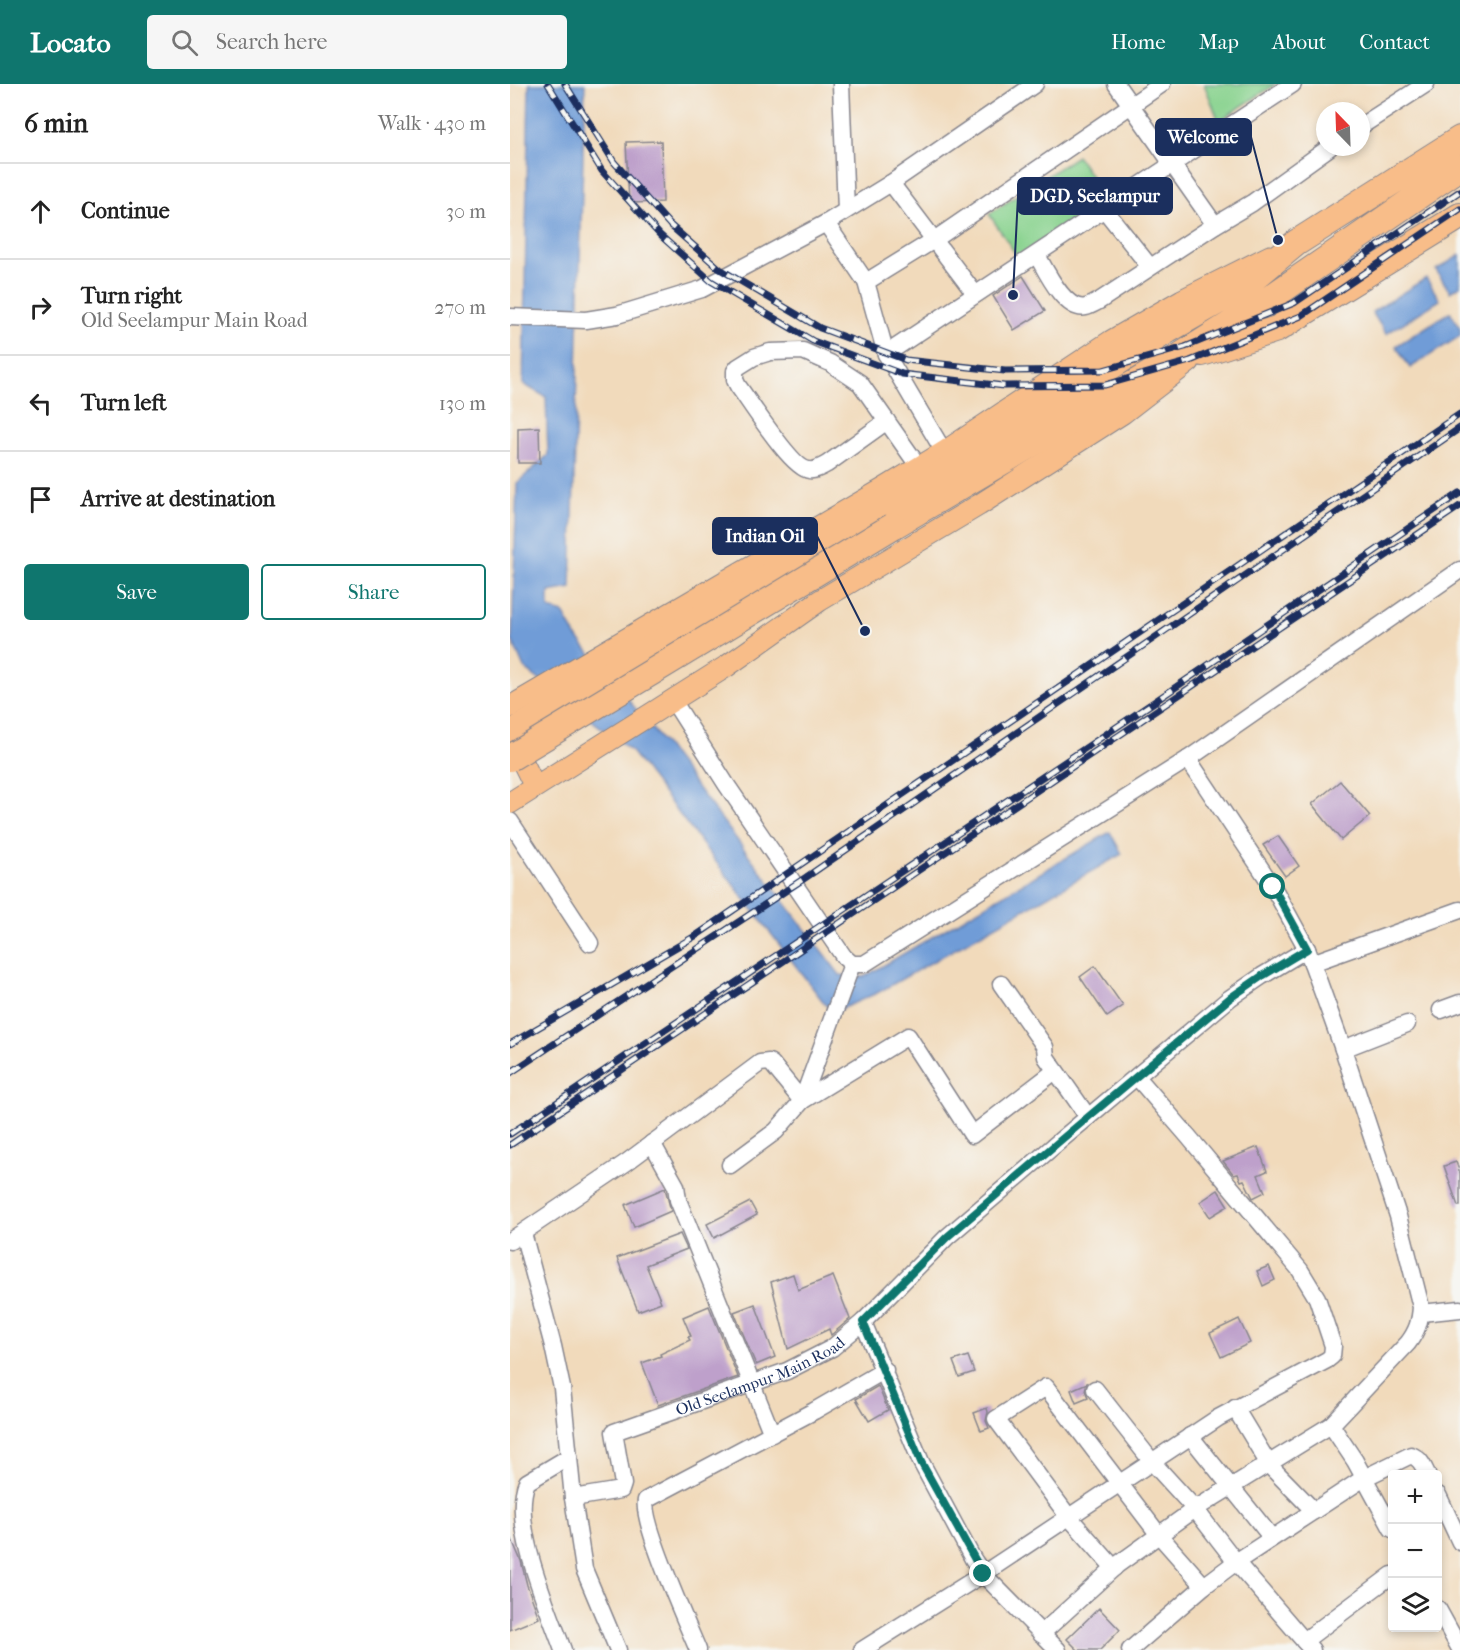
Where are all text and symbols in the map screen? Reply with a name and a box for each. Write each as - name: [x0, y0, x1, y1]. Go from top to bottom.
- search box: [147, 15, 567, 69]
- text: Locato: [30, 26, 111, 59]
- icon: search: [168, 26, 201, 59]
- text: Search here: [216, 29, 327, 55]
- text: Home: [1111, 30, 1166, 54]
- text: Map: [1199, 30, 1239, 54]
- text: About: [1272, 30, 1326, 54]
- text: Contact: [1359, 30, 1430, 54]
- north arrow: [1316, 102, 1370, 156]
- text: 6 min: [24, 108, 88, 139]
- text: Walk · 430 m: [378, 112, 486, 135]
- callout: Welcome: [1156, 119, 1251, 155]
- text: Welcome: [1167, 127, 1239, 148]
- callout: DGD, Seelampur: [1018, 178, 1172, 214]
- text: DGD, Seelampur: [1030, 186, 1160, 207]
- icon: ahead: [24, 195, 57, 228]
- text: Continue: [81, 198, 170, 224]
- text: 30 m: [446, 200, 486, 223]
- text: Turn right: [81, 283, 182, 309]
- icon: right: [24, 291, 57, 324]
- text: 270 m: [434, 296, 486, 319]
- text: Old Seelampur Main Road: [81, 309, 308, 332]
- icon: left: [24, 387, 57, 420]
- text: Turn left: [81, 390, 167, 416]
- text: 130 m: [439, 392, 486, 415]
- icon: arrive: [24, 483, 57, 516]
- text: Arrive at destination: [81, 486, 275, 512]
- callout: Indian Oil: [713, 518, 817, 554]
- text: Indian Oil: [725, 526, 806, 547]
- button: Save: [24, 564, 249, 620]
- button: Share: [261, 564, 486, 620]
- route start: [1259, 873, 1285, 899]
- street label: Old Seelampur Main Road: [673, 1332, 849, 1420]
- map controls: [1388, 1470, 1442, 1632]
- button: +: [1388, 1470, 1442, 1524]
- button: −: [1388, 1524, 1442, 1578]
- route end: [969, 1560, 995, 1586]
- button: layers: [1388, 1578, 1442, 1632]

